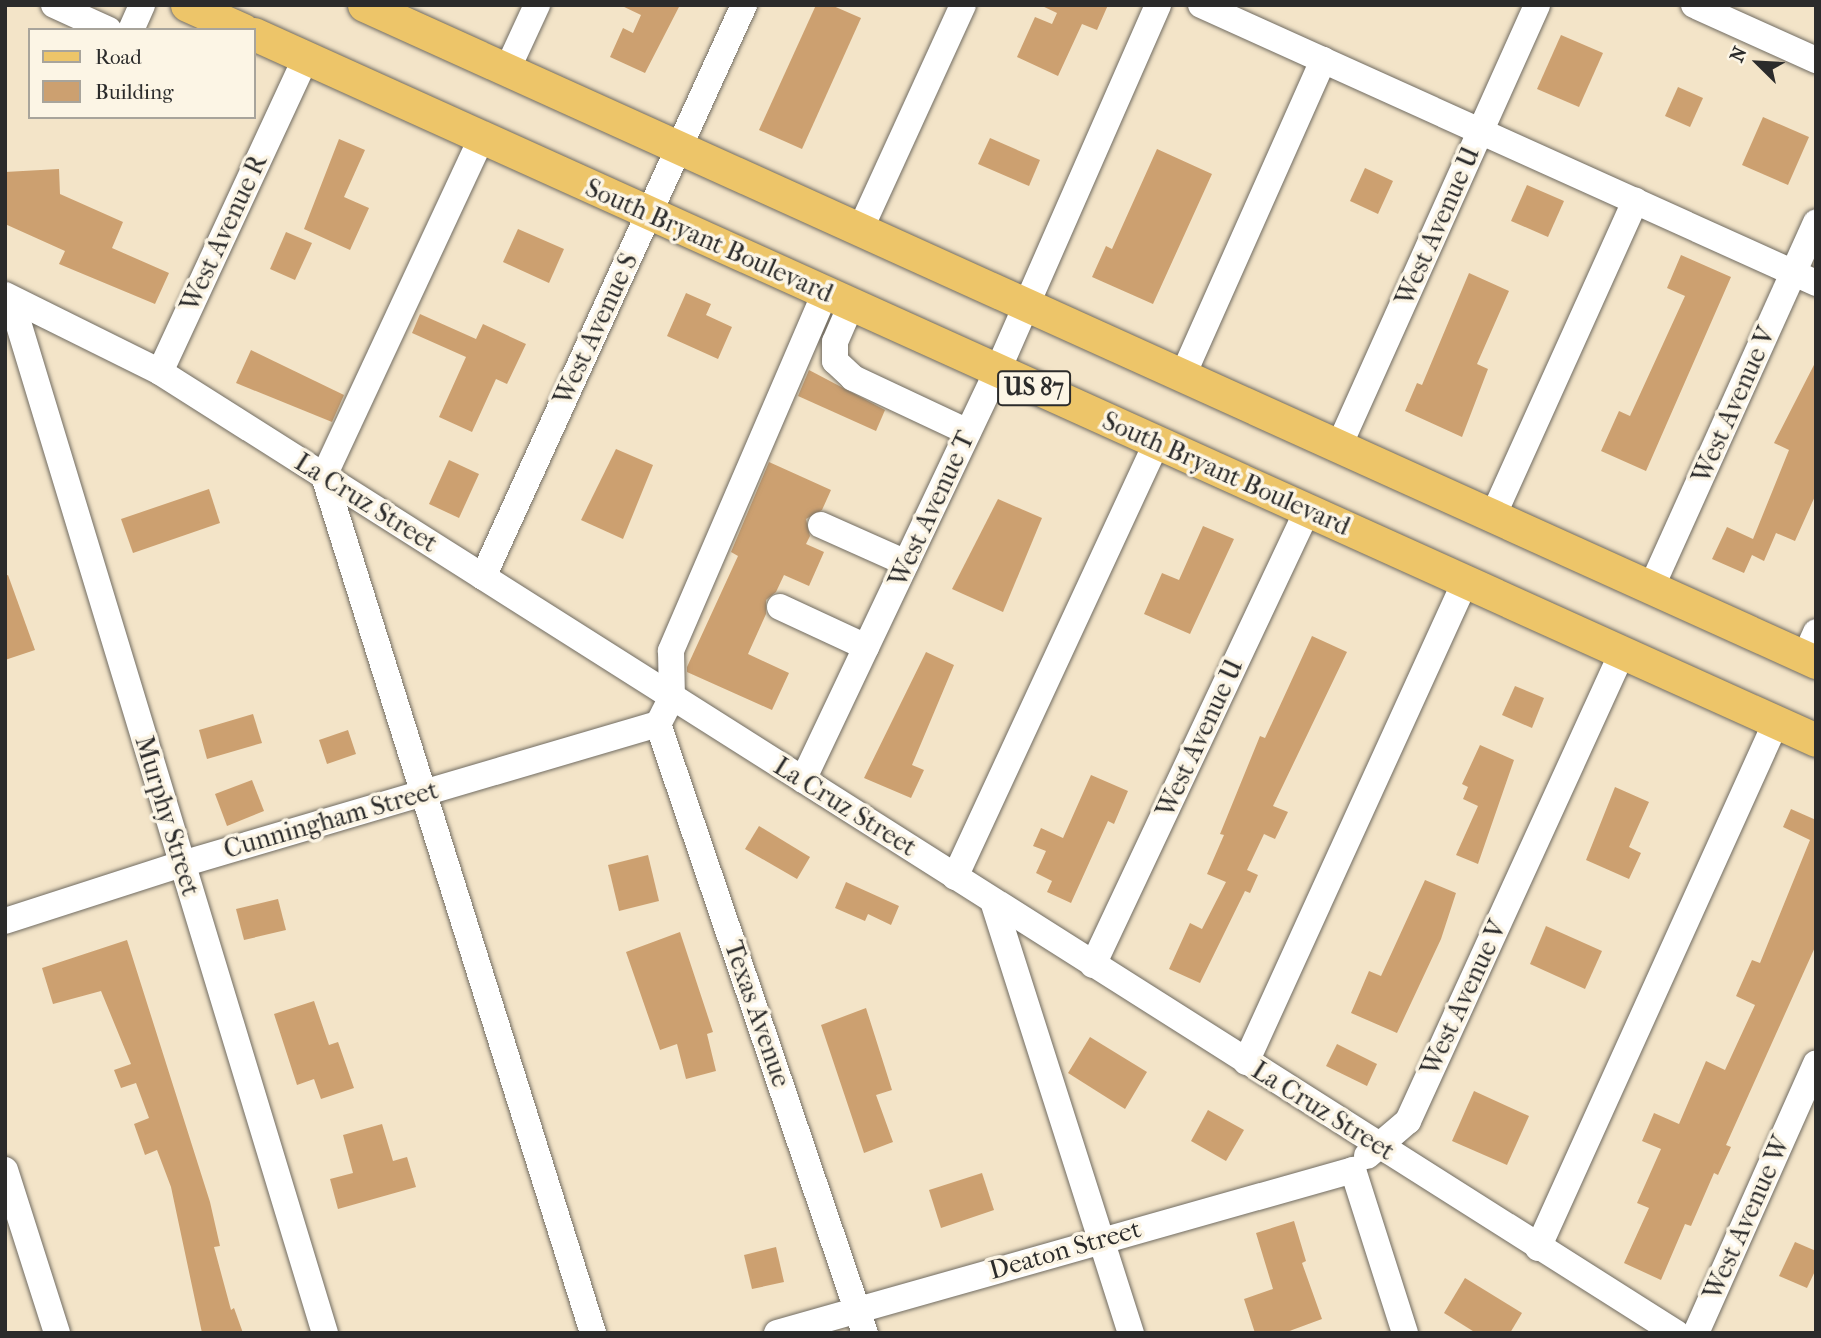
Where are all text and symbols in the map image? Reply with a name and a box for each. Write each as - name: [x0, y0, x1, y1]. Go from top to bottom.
- legend: [28, 28, 256, 119]
- north arrow: [1723, 28, 1793, 98]
- text: N: [1726, 43, 1752, 66]
- text: Road: [95, 45, 142, 69]
- text: Building: [95, 80, 173, 104]
- street label: West Avenue U: [1389, 142, 1487, 310]
- street label: West Avenue R: [174, 150, 274, 316]
- street label: South Bryant Boulevard: [580, 172, 838, 310]
- street label: West Avenue S: [547, 248, 645, 410]
- street label: West Avenue V: [1686, 322, 1782, 488]
- road number: US 87: [996, 368, 1072, 408]
- street label: South Bryant Boulevard: [1097, 405, 1355, 543]
- street label: West Avenue T: [882, 426, 982, 592]
- street label: La Cruz Street: [289, 447, 443, 559]
- street label: West Avenue U: [1150, 654, 1250, 822]
- street label: Murphy Street: [128, 732, 206, 900]
- street label: La Cruz Street: [768, 751, 922, 863]
- street label: Cunningham Street: [220, 774, 442, 866]
- street label: West Avenue V: [1414, 915, 1514, 1081]
- street label: Texas Avenue: [717, 937, 797, 1091]
- street label: La Cruz Street: [1246, 1055, 1400, 1167]
- street label: West Avenue W: [1697, 1131, 1797, 1305]
- street label: Deaton Street: [986, 1213, 1144, 1287]

